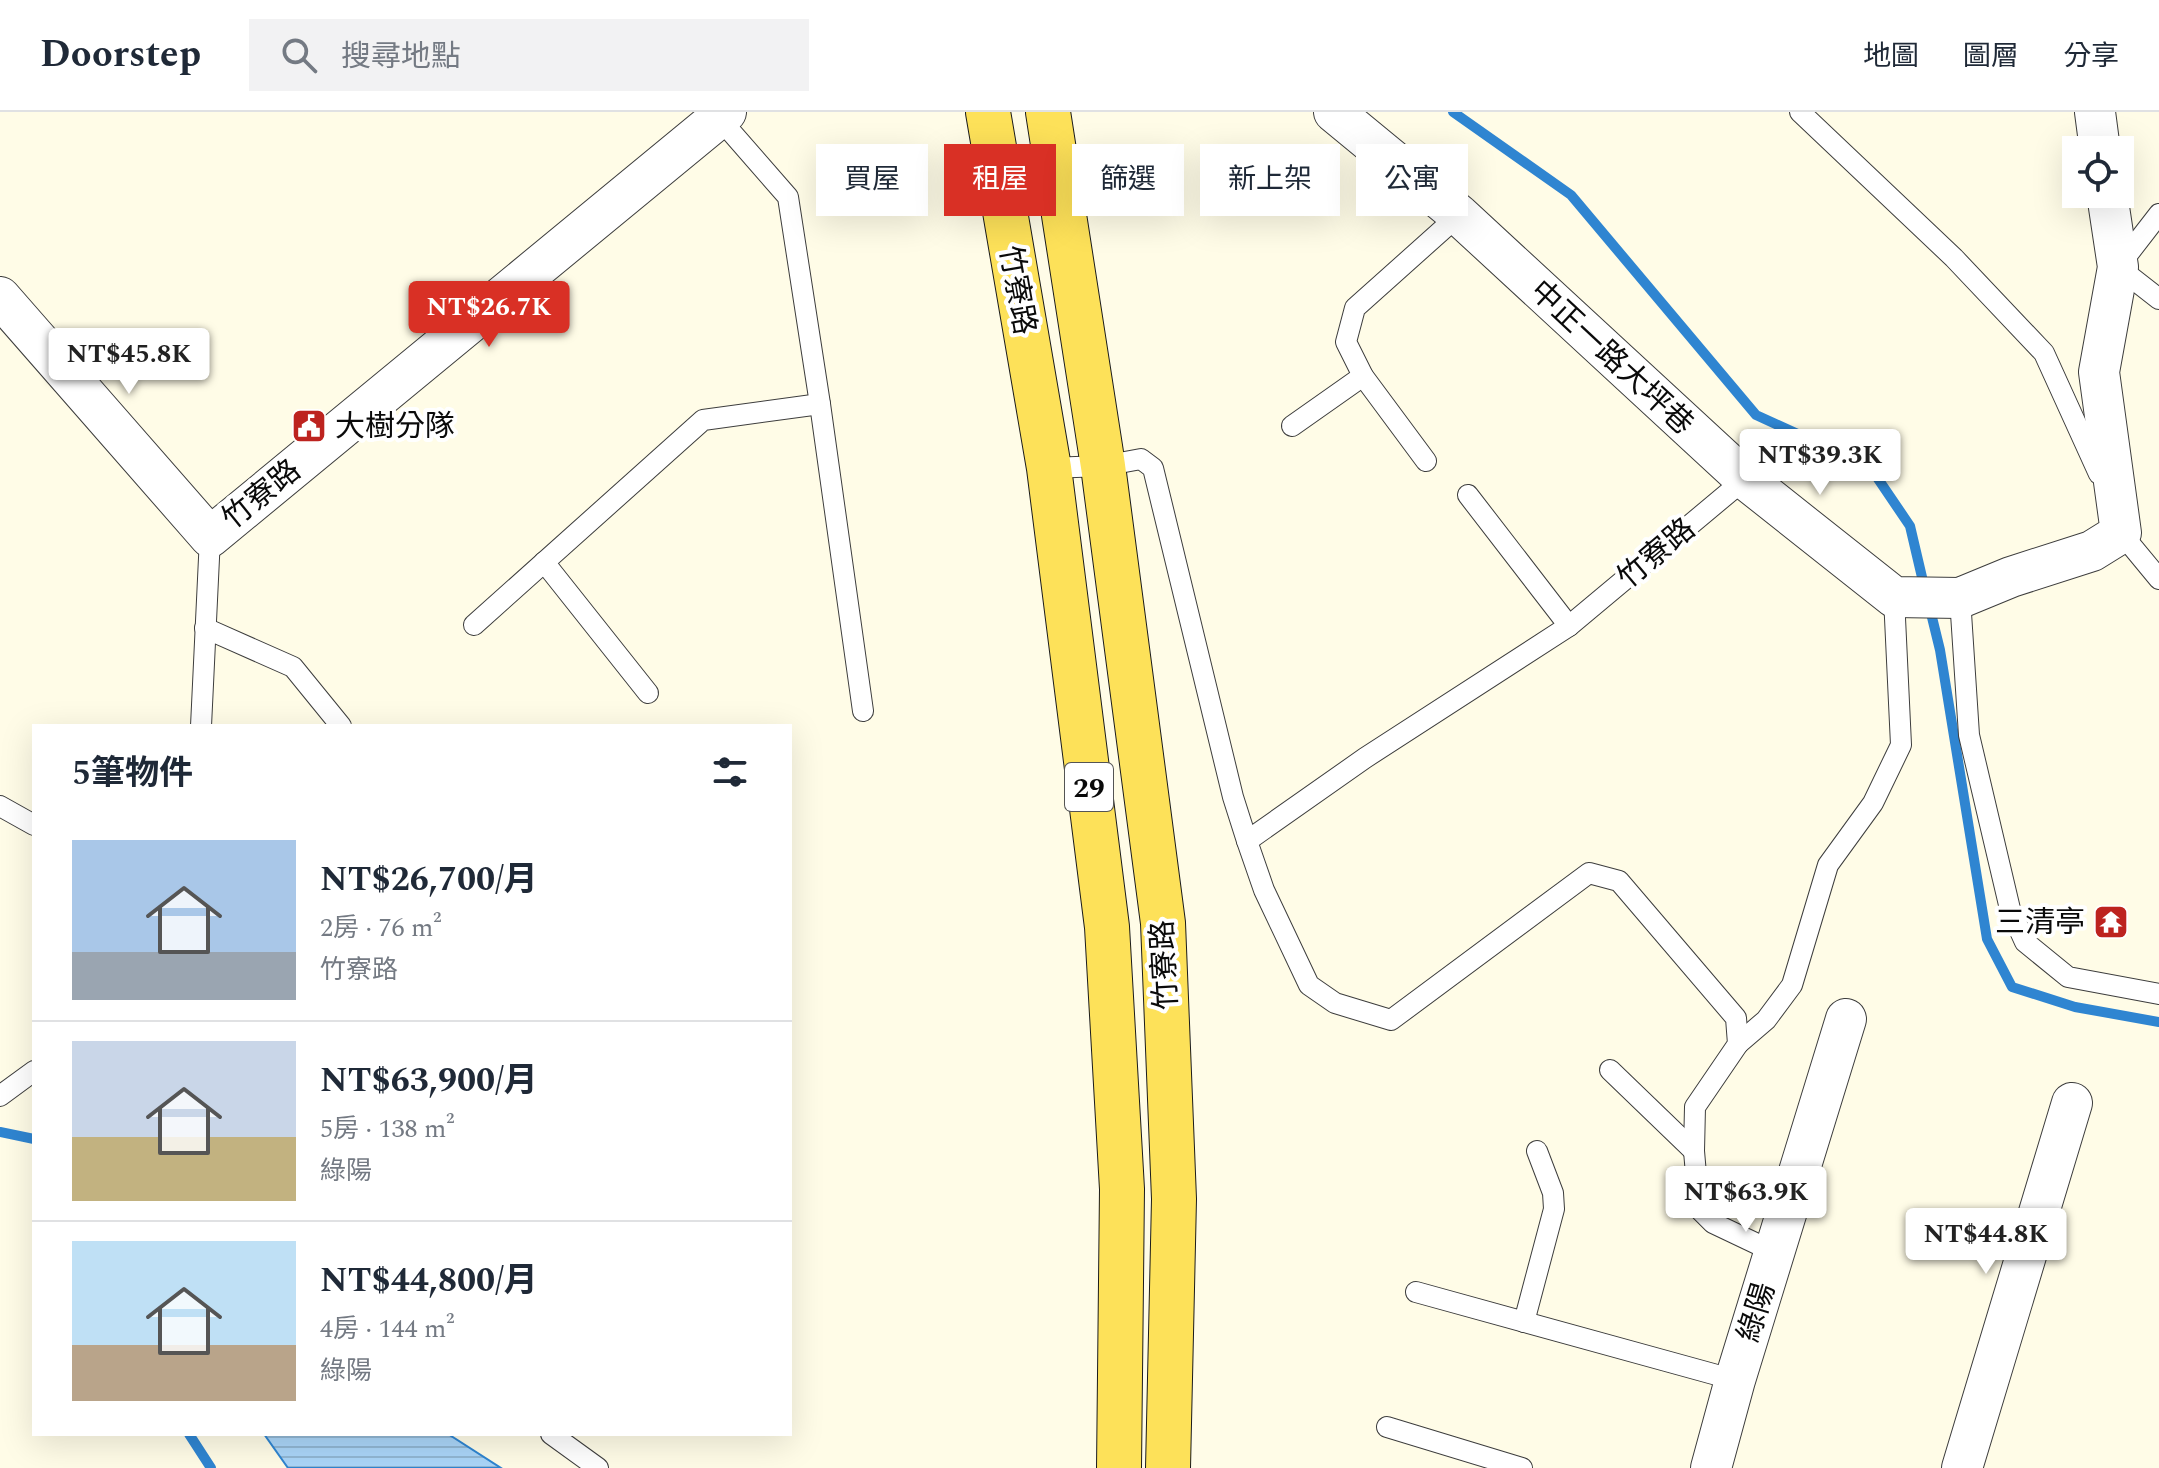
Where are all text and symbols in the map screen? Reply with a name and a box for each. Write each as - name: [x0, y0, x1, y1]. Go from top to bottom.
- search box: [249, 19, 809, 91]
- text: Doorstep: [40, 26, 201, 84]
- icon: search: [277, 33, 321, 77]
- text: 搜尋地點: [341, 34, 461, 80]
- text: 地圖: [1863, 35, 1919, 78]
- text: 圖層: [1963, 35, 2019, 78]
- text: 分享: [2063, 35, 2119, 78]
- map controls: [2062, 136, 2134, 208]
- button: locate: [2062, 136, 2134, 208]
- chip: 買屋: [816, 144, 928, 216]
- chip: 租屋: [944, 144, 1056, 216]
- chip: 篩選: [1072, 144, 1184, 216]
- chip: 新上架: [1200, 144, 1340, 216]
- chip: 公寓: [1356, 144, 1468, 216]
- street label: 竹寮路: [987, 242, 1047, 338]
- street label: 中正一路大坪巷: [1519, 269, 1704, 446]
- pin: NT$26.7K: [406, 281, 572, 349]
- text: NT$26.7K: [427, 287, 551, 327]
- pin: NT$45.8K: [46, 328, 212, 396]
- text: NT$45.8K: [67, 334, 191, 374]
- place label: 大樹分隊: [335, 404, 455, 450]
- public building icon: 大樹分隊: [290, 407, 328, 445]
- pin: NT$39.3K: [1737, 429, 1903, 497]
- text: NT$39.3K: [1758, 435, 1882, 475]
- street label: 竹寮路: [212, 449, 311, 541]
- street label: 竹寮路: [1607, 507, 1706, 600]
- text: 5筆物件: [72, 748, 193, 800]
- icon: filters: [708, 750, 752, 794]
- road number: 29: [1065, 763, 1113, 811]
- text: NT$26,700/月: [320, 854, 538, 906]
- icon: home: [136, 872, 232, 968]
- place label: 三清亭: [1995, 900, 2085, 946]
- temple icon: 三清亭: [2092, 903, 2130, 941]
- text: 2房 · 76 m²: [320, 908, 442, 948]
- street label: 竹寮路: [1140, 919, 1190, 1011]
- text: 竹寮路: [320, 950, 398, 990]
- text: NT$63,900/月: [320, 1055, 538, 1107]
- icon: home: [136, 1073, 232, 1169]
- text: 5房 · 138 m²: [320, 1109, 455, 1149]
- text: 綠陽: [320, 1151, 372, 1191]
- pin: NT$63.9K: [1663, 1166, 1829, 1234]
- text: NT$63.9K: [1684, 1172, 1808, 1212]
- pin: NT$44.8K: [1903, 1208, 2069, 1276]
- text: NT$44.8K: [1924, 1214, 2048, 1254]
- text: NT$44,800/月: [320, 1255, 538, 1307]
- icon: home: [136, 1273, 232, 1369]
- street label: 綠陽: [1726, 1277, 1788, 1348]
- text: 4房 · 144 m²: [320, 1309, 455, 1349]
- text: 綠陽: [320, 1351, 372, 1391]

